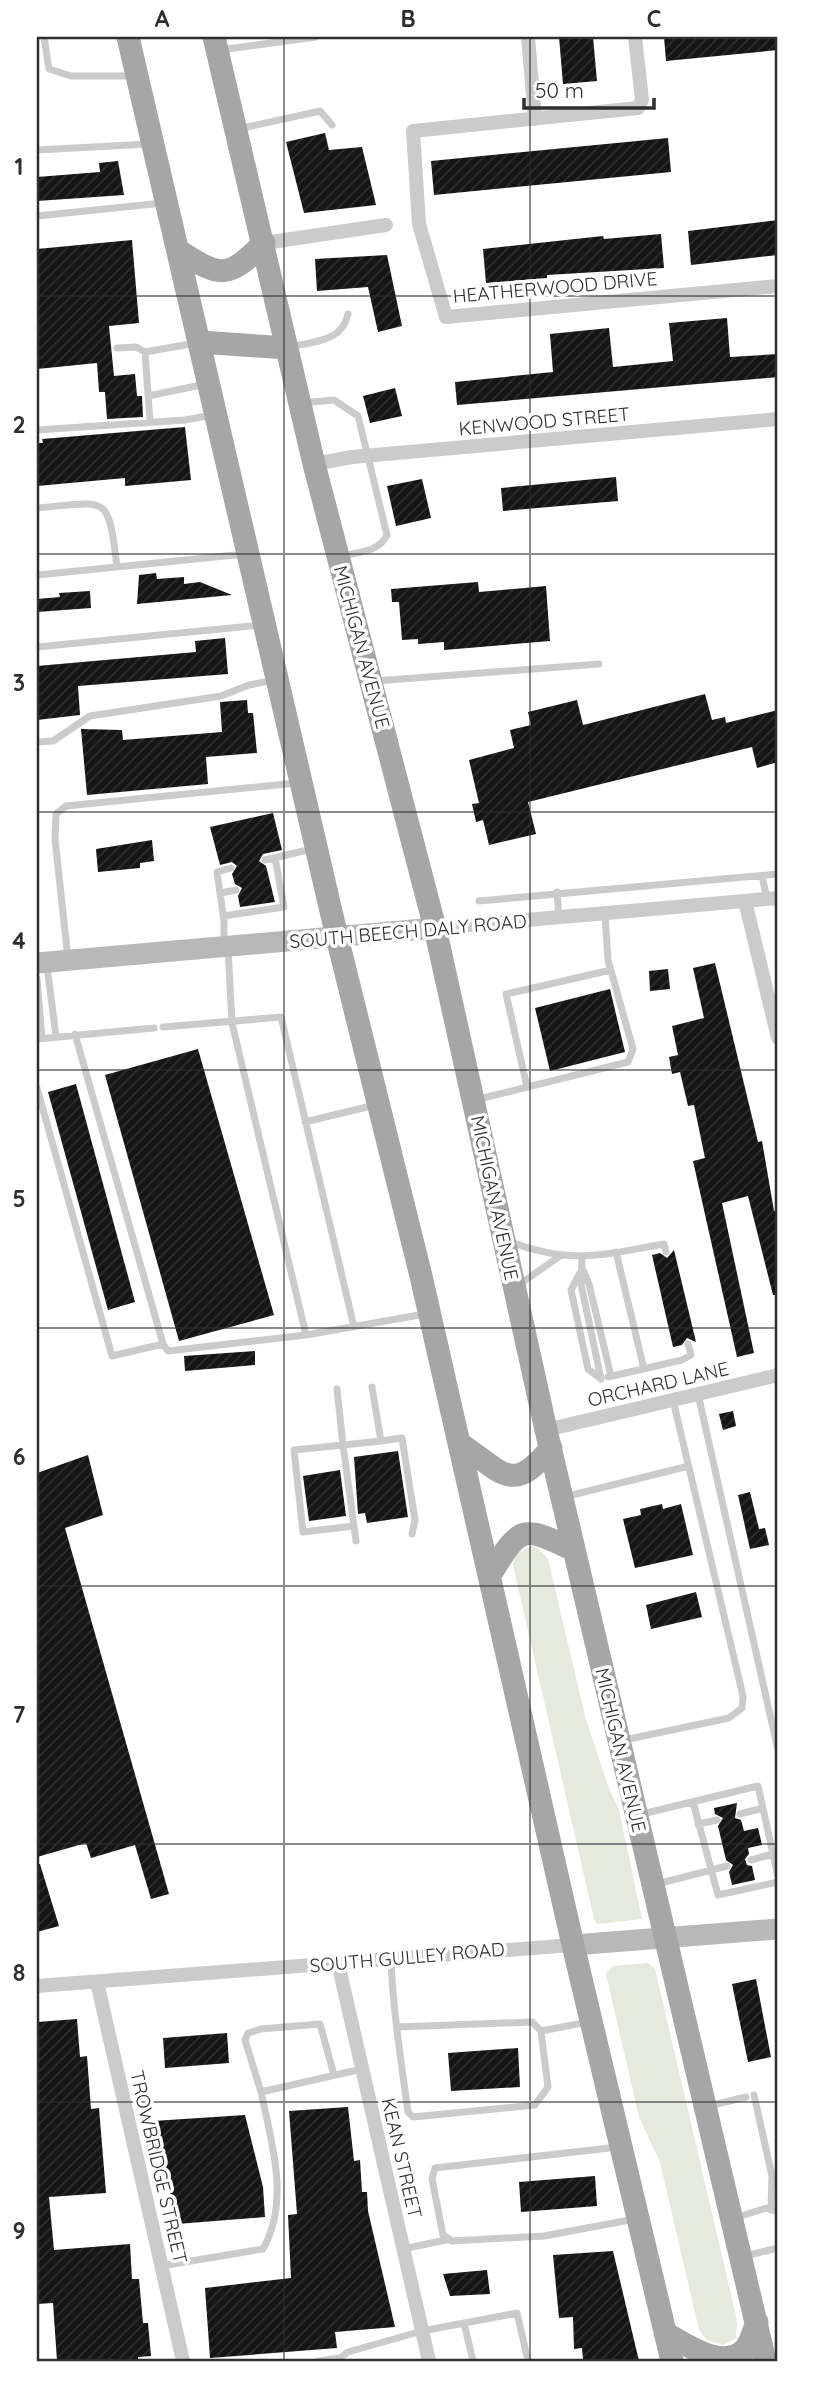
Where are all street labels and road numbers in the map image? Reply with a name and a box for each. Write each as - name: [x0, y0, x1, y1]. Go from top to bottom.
- street label: HEATHERWOOD DRIVE: [452, 266, 658, 308]
- street label: KENWOOD STREET: [457, 402, 631, 440]
- street label: MICHIGAN AVENUE: [329, 563, 395, 731]
- street label: SOUTH BEECH DALY ROAD: [288, 909, 528, 953]
- street label: MICHIGAN AVENUE: [466, 1113, 524, 1283]
- street label: ORCHARD LANE: [585, 1356, 731, 1412]
- street label: MICHIGAN AVENUE: [590, 1665, 652, 1835]
- street label: SOUTH GULLEY ROAD: [308, 1937, 506, 1977]
- street label: TROWBRIDGE STREET: [125, 2068, 193, 2266]
- street label: KEAN STREET: [376, 2095, 428, 2221]

